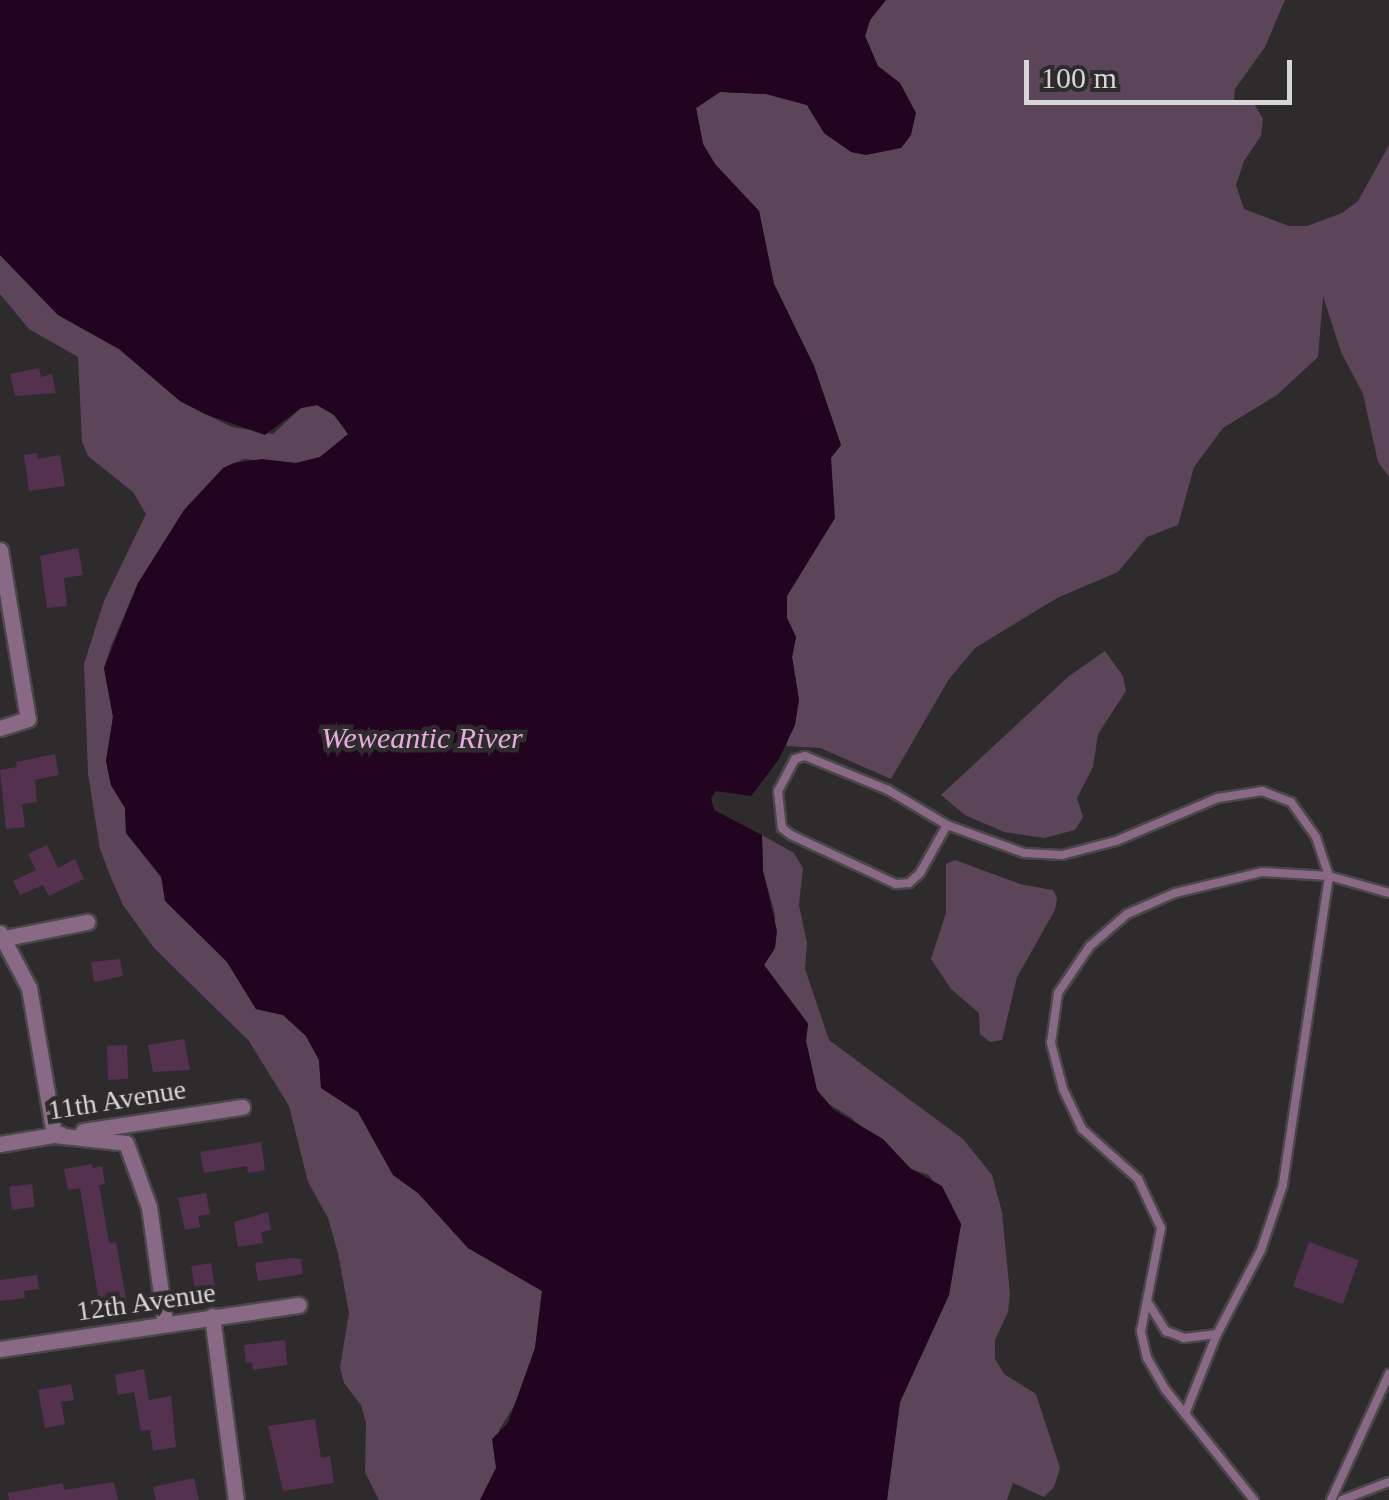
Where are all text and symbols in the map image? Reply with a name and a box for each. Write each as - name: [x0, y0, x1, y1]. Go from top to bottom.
- scale bar: [1029, 40, 1296, 102]
- text: 100 m: [1041, 61, 1117, 94]
- water label: Weweantic River: [321, 720, 523, 756]
- street label: 11th Avenue: [45, 1072, 189, 1128]
- street label: 12th Avenue: [73, 1275, 219, 1329]

